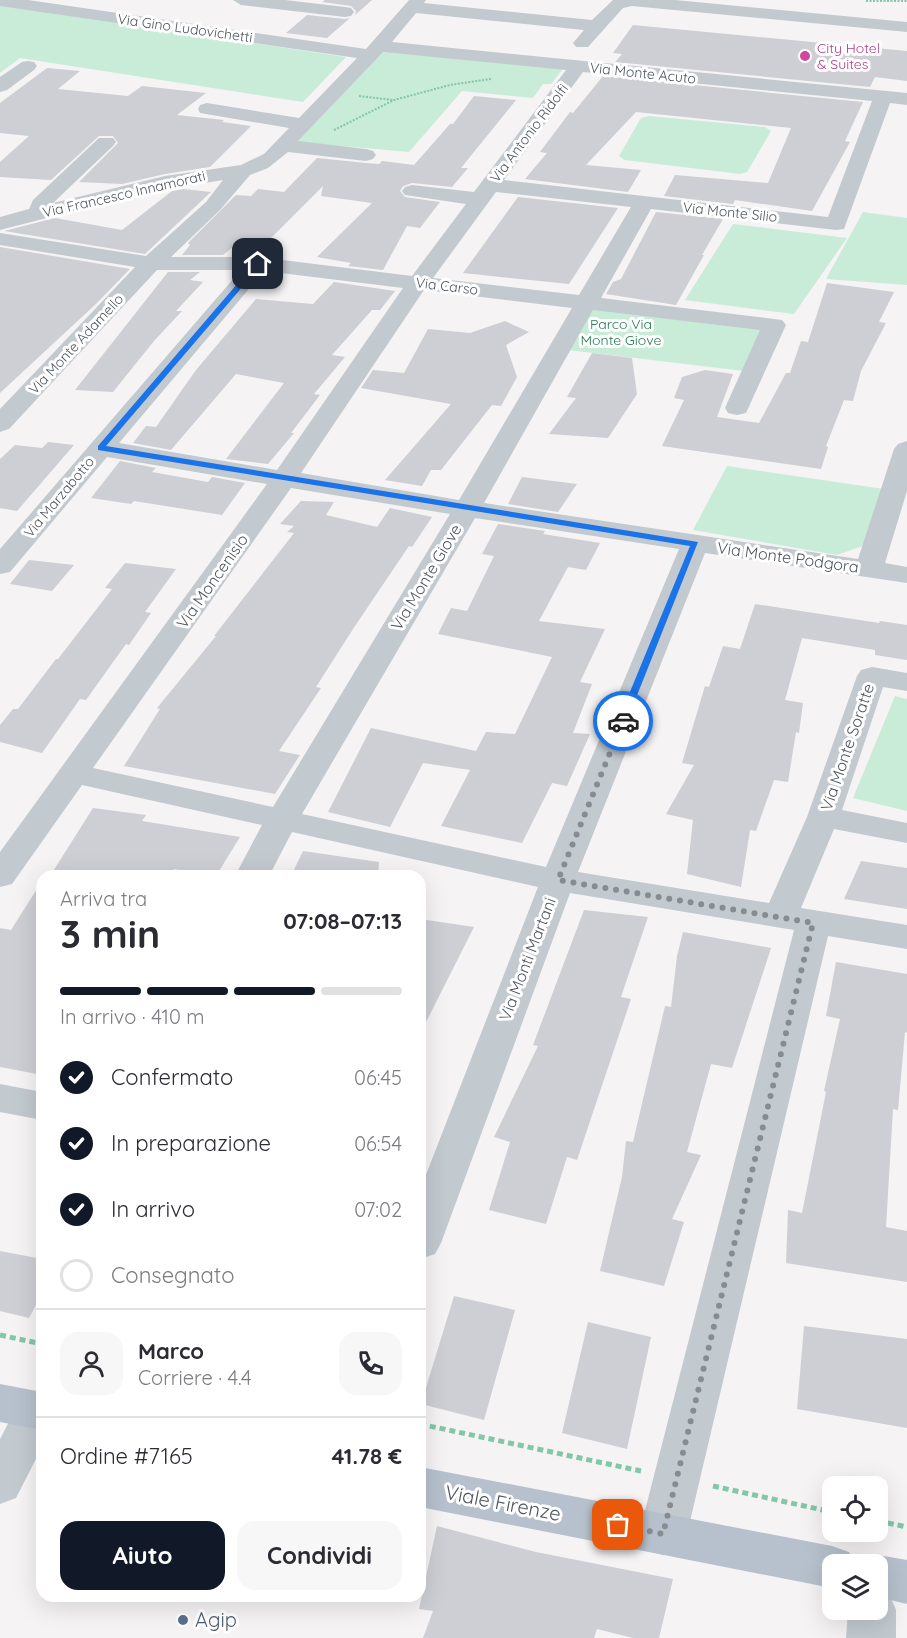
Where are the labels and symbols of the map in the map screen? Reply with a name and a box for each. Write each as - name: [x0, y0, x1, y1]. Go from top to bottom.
- street label: Via Gino Ludovichetti: [116, 10, 254, 46]
- place label: City Hotel & Suites: [817, 39, 880, 73]
- marker: City Hotel & Suites: [798, 49, 812, 63]
- street label: Via Monte Acuto: [589, 58, 697, 88]
- street label: Via Antonio Ridolfi: [486, 80, 572, 186]
- street label: Via Francesco Innamorati: [41, 167, 207, 221]
- street label: Via Monte Silio: [682, 198, 778, 226]
- pin: [232, 238, 283, 289]
- street label: Via Carso: [415, 273, 479, 299]
- street label: Via Monte Adamello: [25, 290, 127, 398]
- park label: Parco Via Monte Giove: [581, 315, 662, 349]
- street label: Via Marzabotto: [20, 453, 98, 541]
- street label: Via Monte Giove: [386, 520, 466, 634]
- street label: Via Moncenisio: [172, 530, 252, 632]
- street label: Via Monte Podgora: [716, 537, 860, 577]
- street label: Via Monte Soratte: [816, 681, 878, 813]
- courier: [593, 691, 653, 751]
- street label: Via Monti Martani: [494, 895, 560, 1023]
- street label: Viale Firenze: [443, 1479, 563, 1526]
- pin: [592, 1499, 643, 1550]
- place label: Agip: [195, 1607, 237, 1632]
- marker: Agip: [176, 1613, 190, 1627]

